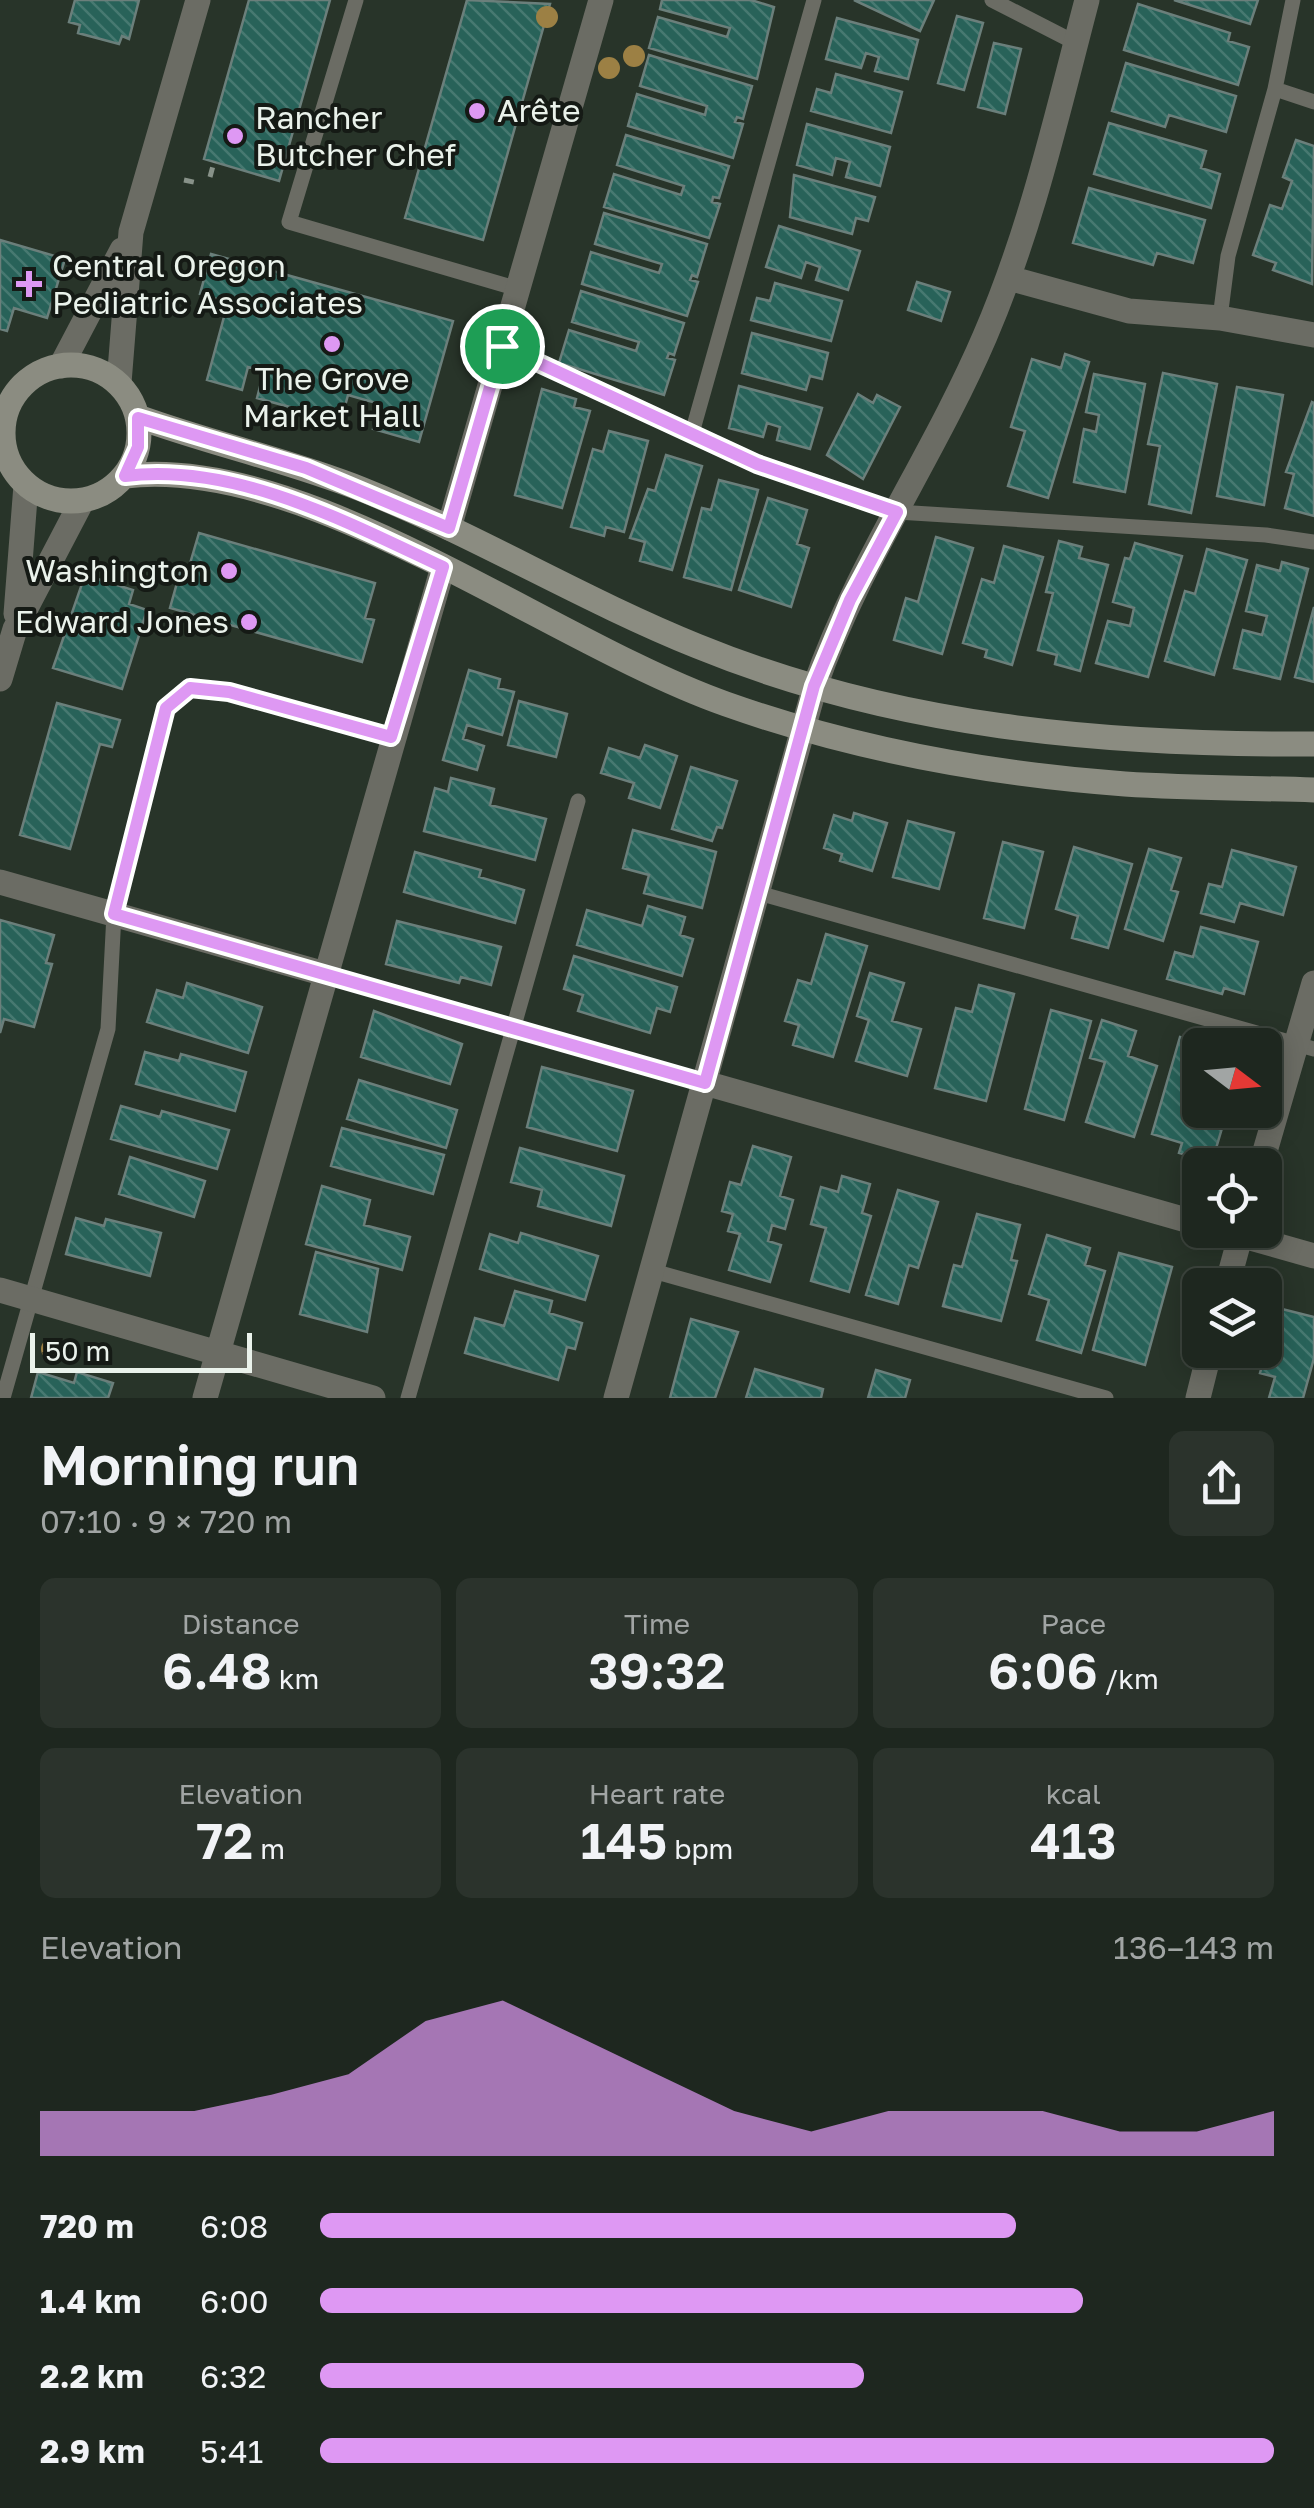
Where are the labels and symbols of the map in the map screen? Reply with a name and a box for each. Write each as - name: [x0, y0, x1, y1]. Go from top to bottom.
- place label: Arête: [497, 91, 581, 129]
- place label: Rancher Butcher Chef: [255, 98, 456, 173]
- marker: Arête: [466, 100, 488, 122]
- marker: Rancher Butcher Chef: [224, 125, 246, 147]
- place label: Central Oregon Pediatric Associates: [52, 246, 363, 321]
- marker: Central Oregon Pediatric Associates: [16, 271, 42, 297]
- pin: [460, 304, 545, 389]
- marker: The Grove Market Hall: [321, 333, 343, 355]
- place label: The Grove Market Hall: [243, 359, 421, 434]
- place label: Washington: [25, 551, 209, 589]
- marker: Washington: [218, 560, 240, 582]
- place label: Edward Jones: [15, 602, 229, 640]
- marker: Edward Jones: [238, 611, 260, 633]
- north arrow: [1182, 1028, 1282, 1128]
- scale bar: [30, 1328, 252, 1372]

